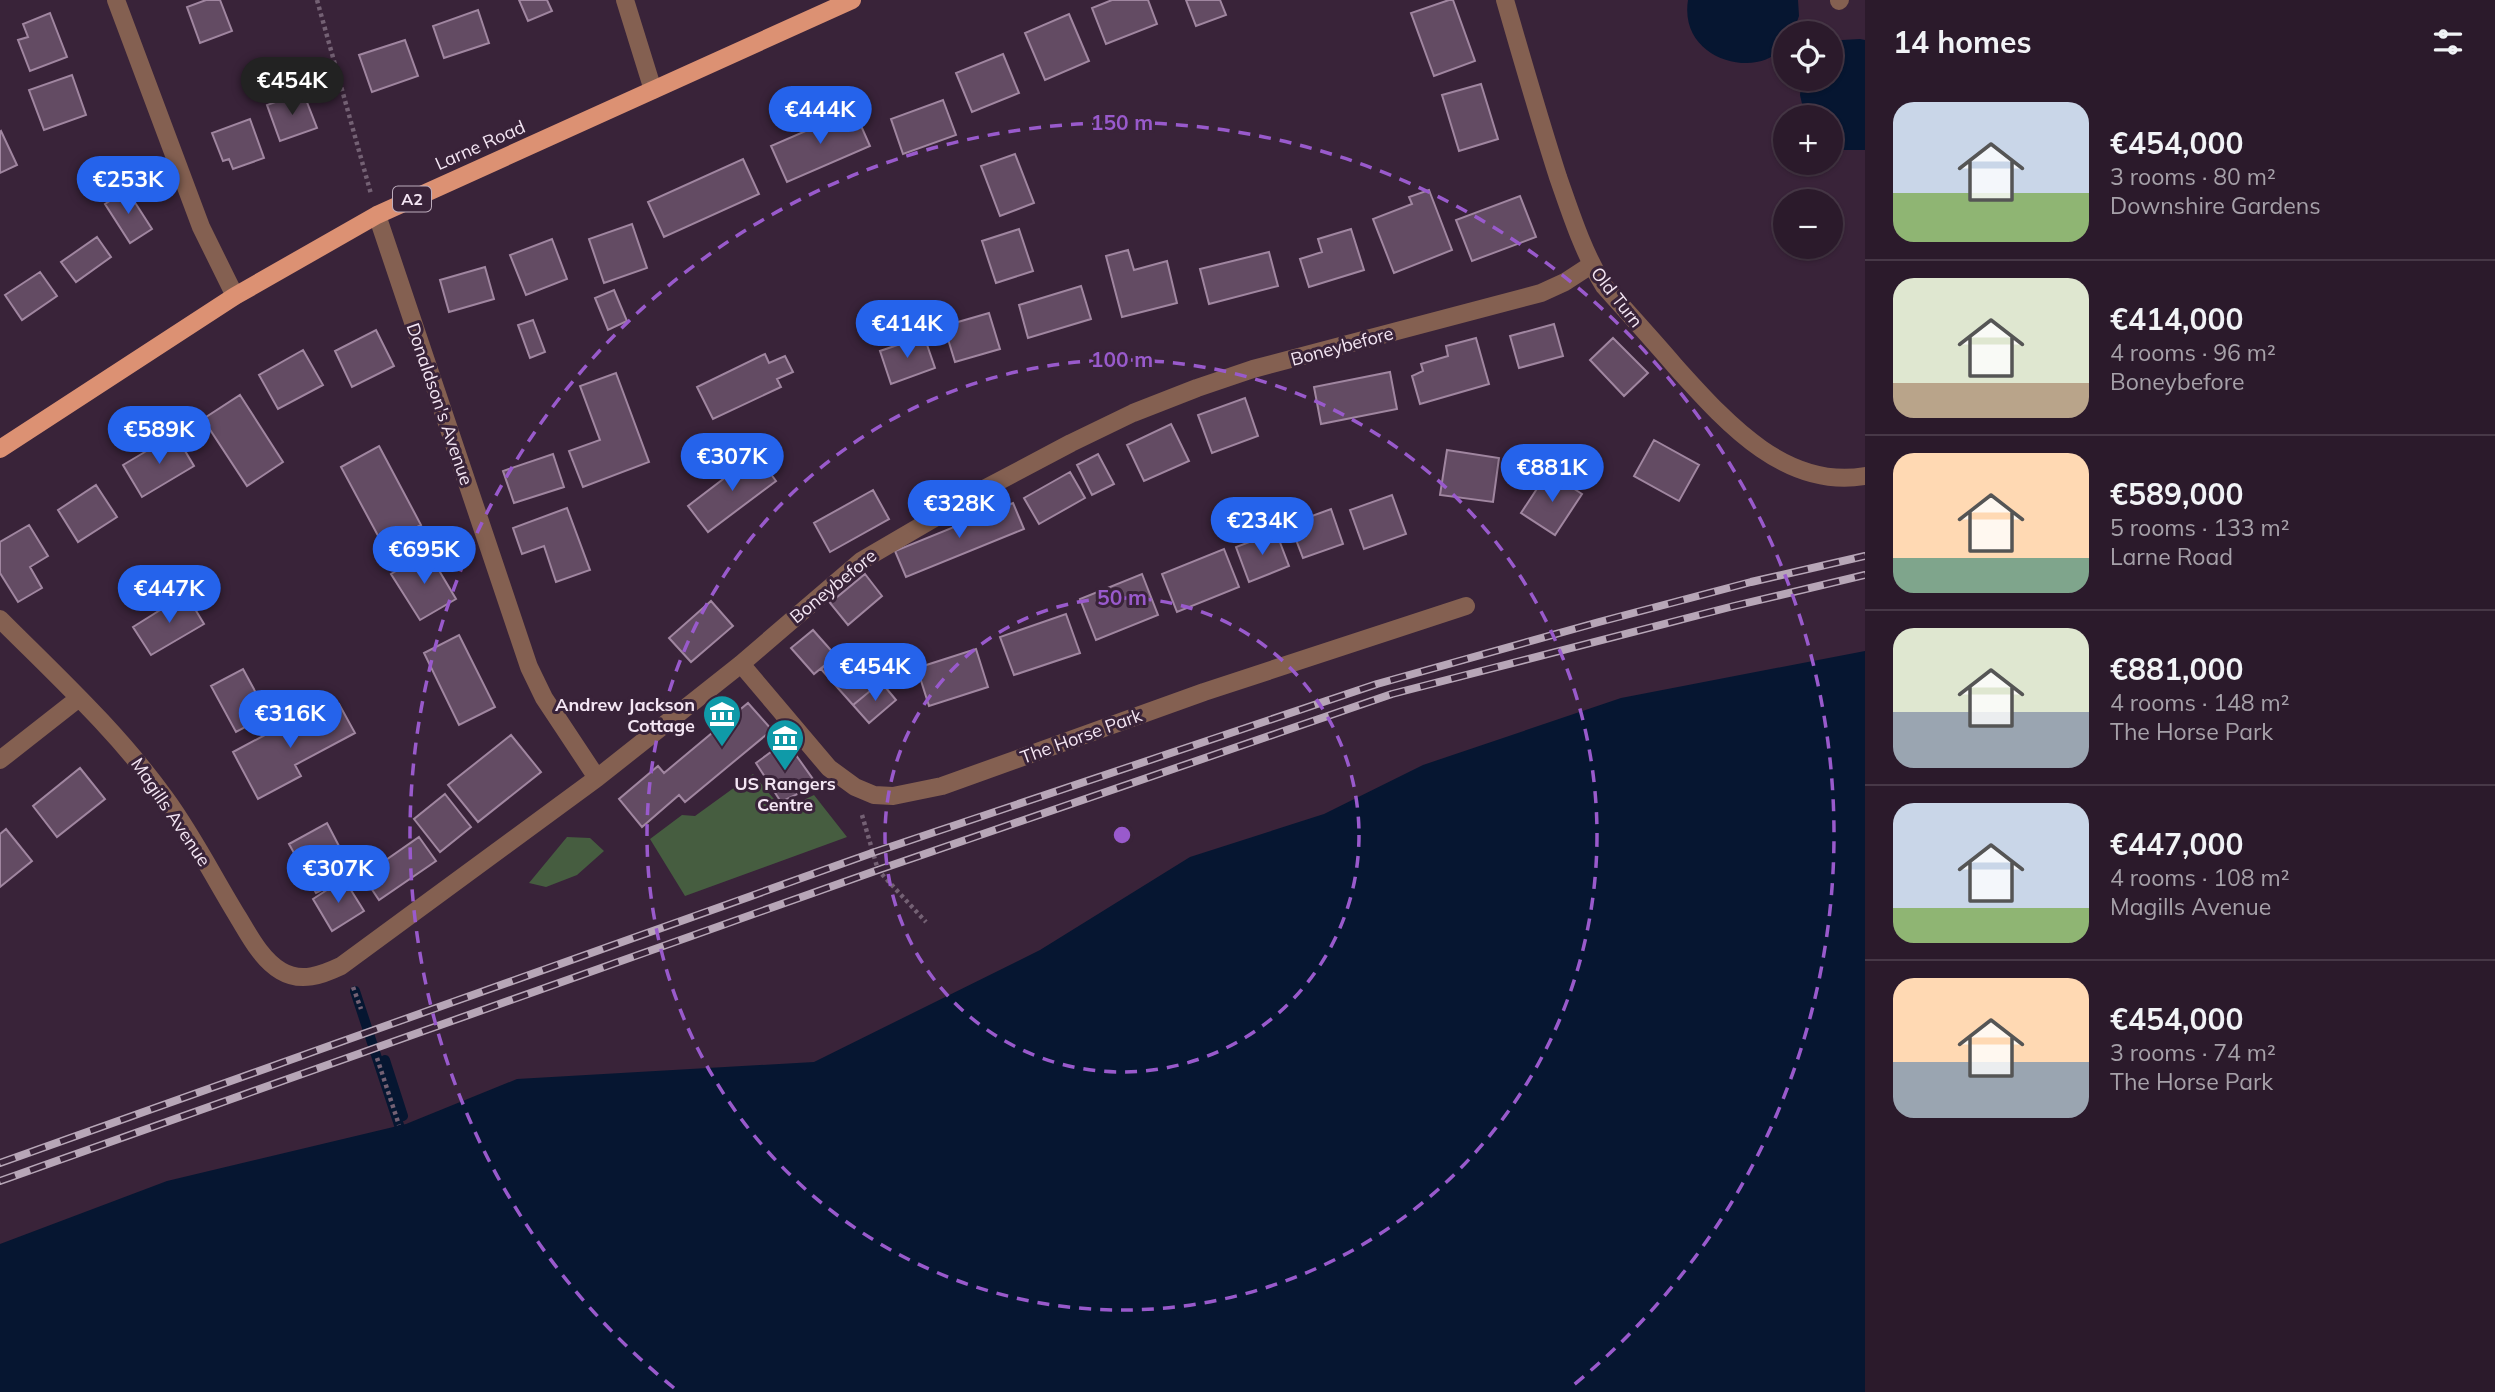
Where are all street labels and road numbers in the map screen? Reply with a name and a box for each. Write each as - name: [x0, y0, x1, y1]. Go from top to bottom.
- street label: Larne Road: [431, 115, 529, 175]
- road number: A2: [393, 186, 431, 211]
- street label: Old Turn: [1586, 262, 1648, 332]
- street label: Donaldson's Avenue: [401, 320, 479, 488]
- street label: Boneybefore: [1288, 321, 1396, 371]
- street label: Boneybefore: [785, 544, 881, 628]
- street label: The Horse Park: [1017, 703, 1146, 769]
- street label: Magills Avenue: [126, 753, 216, 871]

